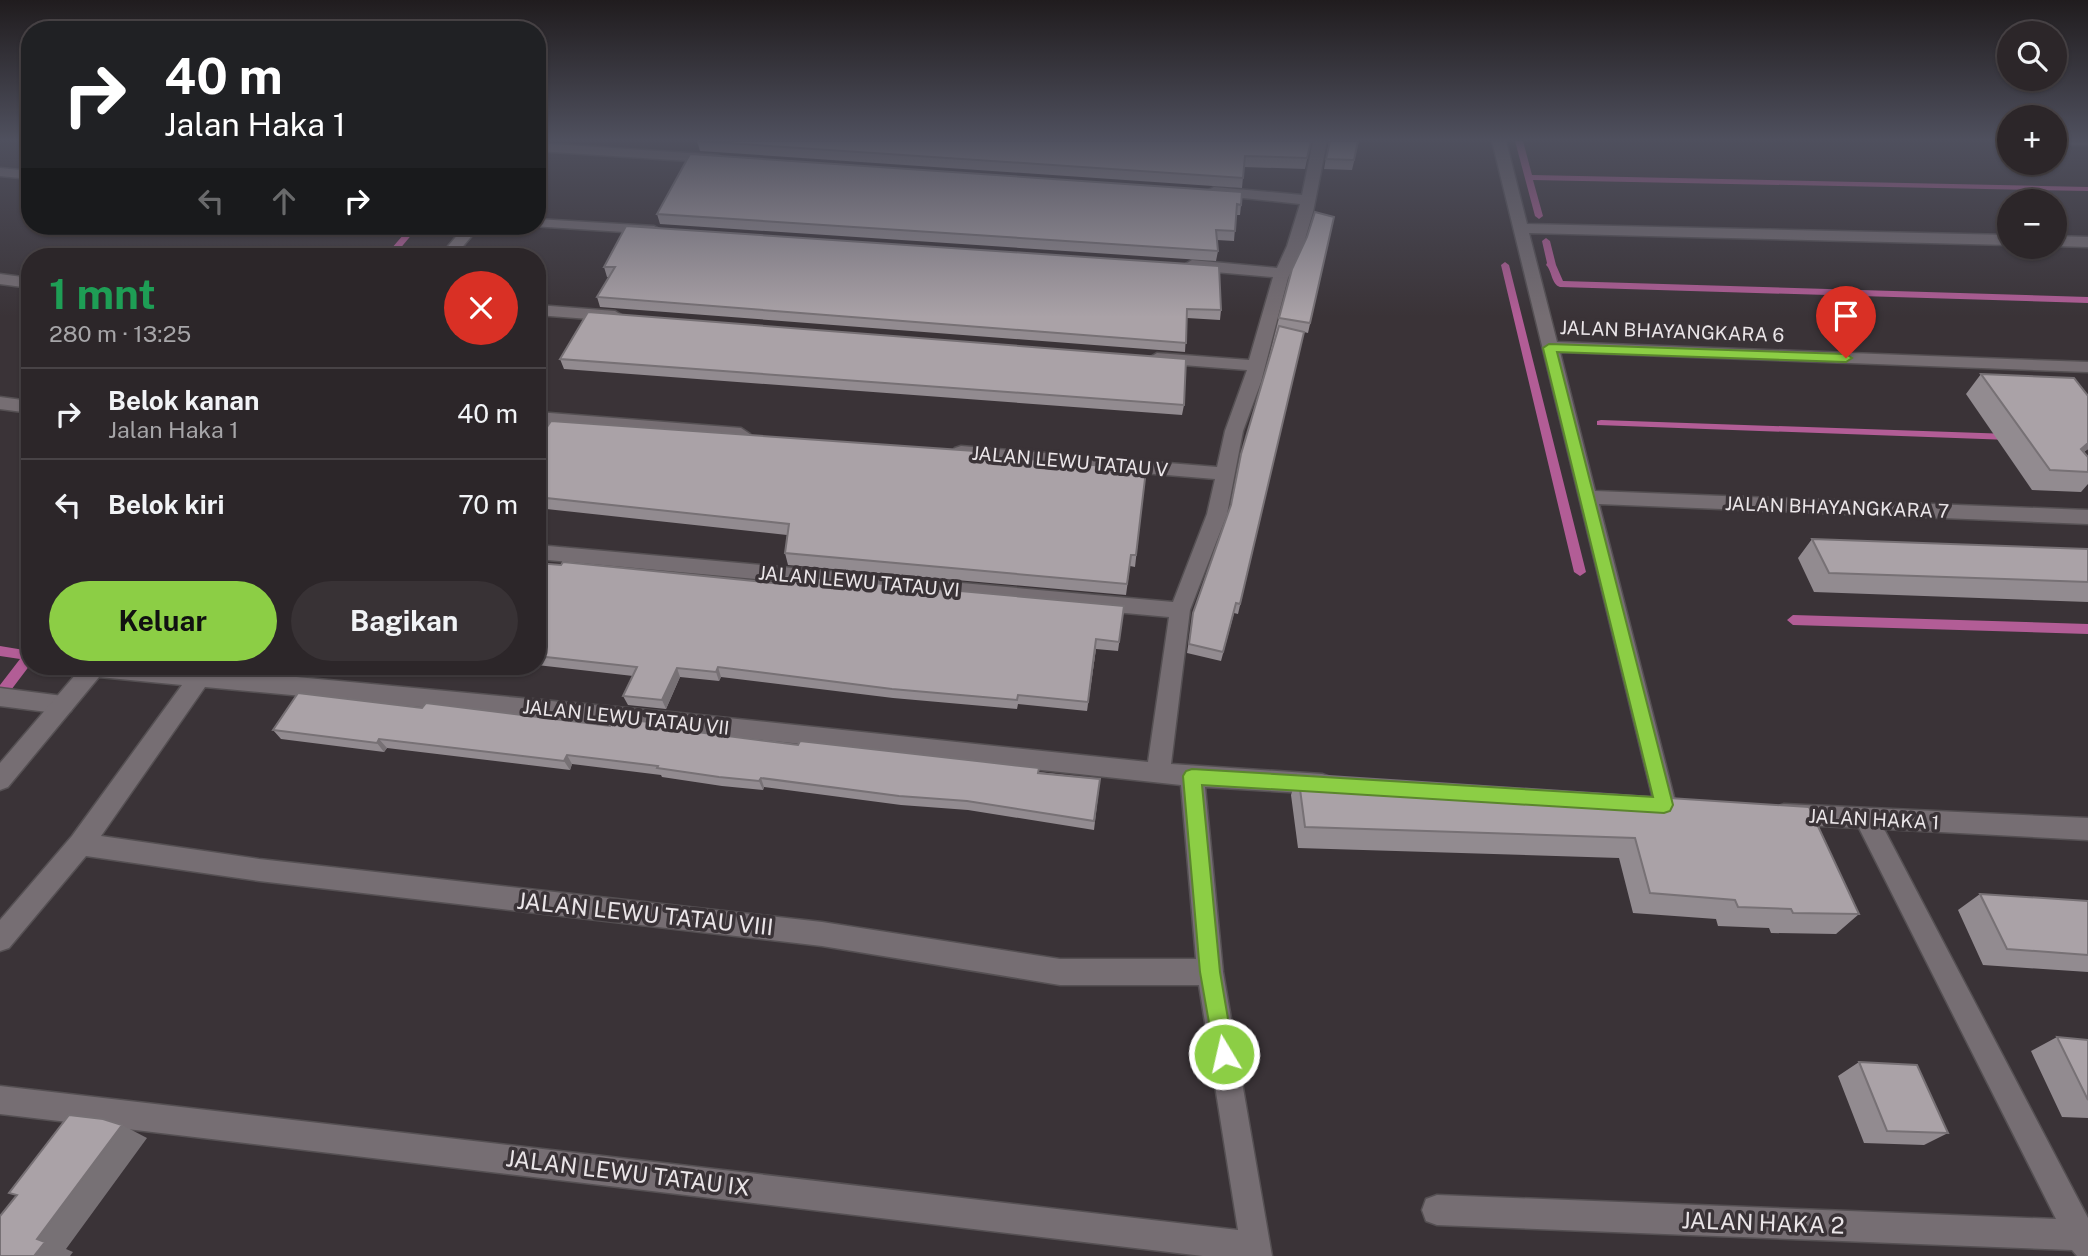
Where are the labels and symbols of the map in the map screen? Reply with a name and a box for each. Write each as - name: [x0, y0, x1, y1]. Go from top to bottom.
- pin: [1816, 286, 1876, 358]
- street label: JALAN BHAYANGKARA 6: [1559, 316, 1785, 346]
- street label: JALAN LEWU TATAU V: [971, 441, 1169, 481]
- street label: JALAN BHAYANGKARA 7: [1725, 492, 1949, 522]
- street label: JALAN LEWU TATAU VI: [757, 561, 961, 601]
- street label: JALAN LEWU TATAU VII: [522, 695, 730, 739]
- street label: JALAN HAKA 1: [1808, 805, 1940, 833]
- street label: JALAN LEWU TATAU VIII: [515, 887, 775, 940]
- position arrow: [1187, 1017, 1261, 1091]
- street label: JALAN LEWU TATAU IX: [504, 1144, 752, 1201]
- street label: JALAN HAKA 2: [1681, 1206, 1845, 1239]

